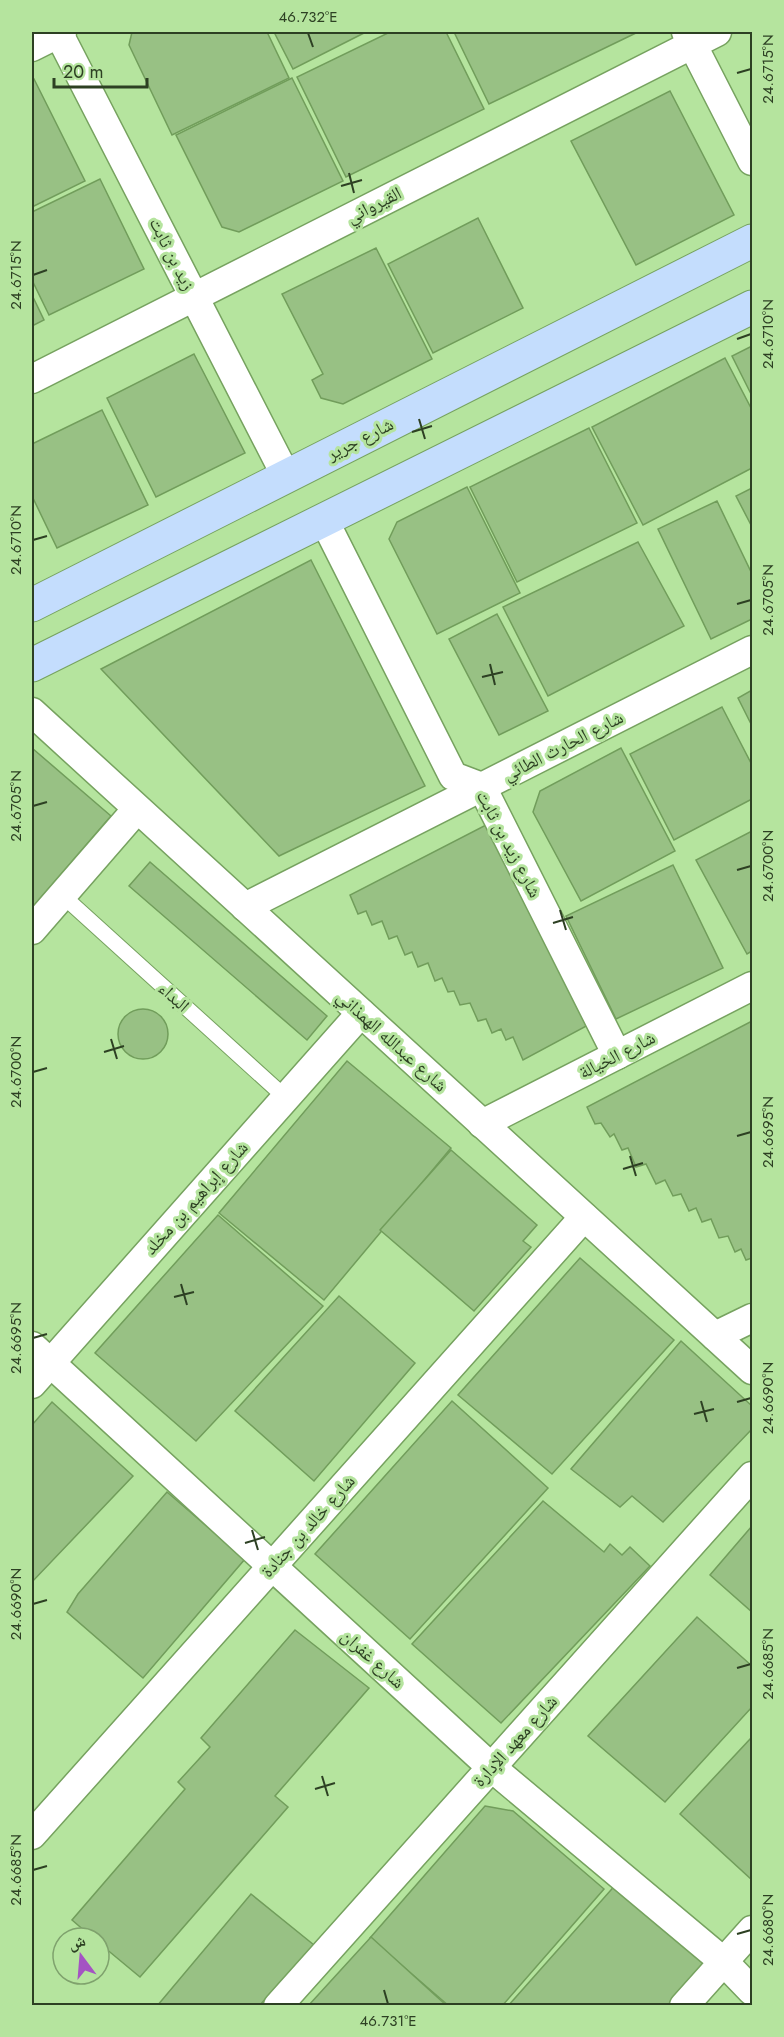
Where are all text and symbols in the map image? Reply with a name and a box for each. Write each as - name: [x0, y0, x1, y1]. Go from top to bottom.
- text: 46.732°E: [279, 6, 337, 28]
- text: 24.6715°N: [757, 34, 779, 104]
- scale bar: [54, 51, 147, 89]
- text: 20 m: [63, 59, 103, 85]
- street label: القيرواني: [342, 180, 407, 231]
- street label: زيد بن ثابت: [143, 213, 201, 295]
- text: 24.6715°N: [5, 240, 27, 310]
- text: 24.6710°N: [757, 299, 779, 369]
- street label: شارع جرير: [321, 411, 398, 467]
- text: 24.6710°N: [5, 505, 27, 575]
- text: 24.6705°N: [757, 564, 779, 636]
- street label: شارع الحارث الطائي: [498, 704, 628, 789]
- text: 24.6705°N: [5, 770, 27, 842]
- street label: شارع زيد بن ثابت: [470, 786, 548, 902]
- text: 24.6700°N: [757, 830, 779, 902]
- street label: البداء: [153, 976, 195, 1018]
- street label: شارع عبدالله الهمذاني: [330, 984, 453, 1099]
- street label: شارع الخيالة: [574, 1025, 660, 1085]
- text: 24.6700°N: [5, 1036, 27, 1108]
- text: 24.6695°N: [757, 1096, 779, 1168]
- street label: شارع إبراهيم بن مخلد: [138, 1135, 254, 1261]
- text: 24.6695°N: [5, 1302, 27, 1374]
- text: 24.6690°N: [757, 1362, 779, 1434]
- street label: شارع خالد بن جنادة: [255, 1469, 361, 1583]
- text: 24.6690°N: [5, 1568, 27, 1640]
- street label: شارع غفران: [335, 1623, 411, 1695]
- text: 24.6685°N: [757, 1628, 779, 1700]
- street label: شارع معهد الإدارة: [467, 1689, 563, 1793]
- text: 24.6685°N: [5, 1834, 27, 1906]
- text: 24.6680°N: [757, 1894, 779, 1966]
- north arrow: [51, 1926, 111, 1986]
- text: ش: [66, 1929, 88, 1955]
- text: 46.731°E: [359, 2010, 417, 2032]

